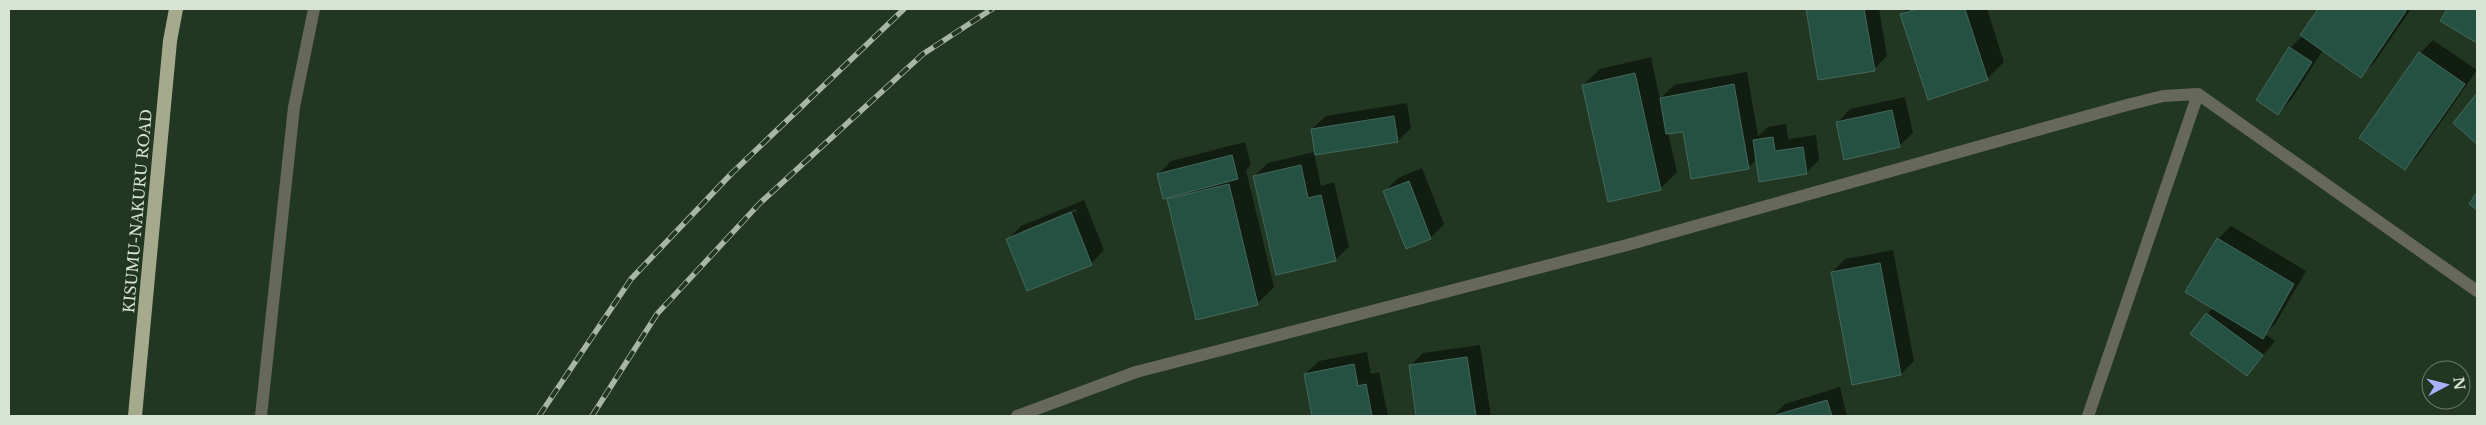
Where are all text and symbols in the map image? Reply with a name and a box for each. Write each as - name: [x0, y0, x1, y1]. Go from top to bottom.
- street label: KISUMU-NAKURU ROAD: [119, 108, 156, 314]
- north arrow: [2421, 360, 2471, 410]
- text: N: [2449, 376, 2469, 391]

